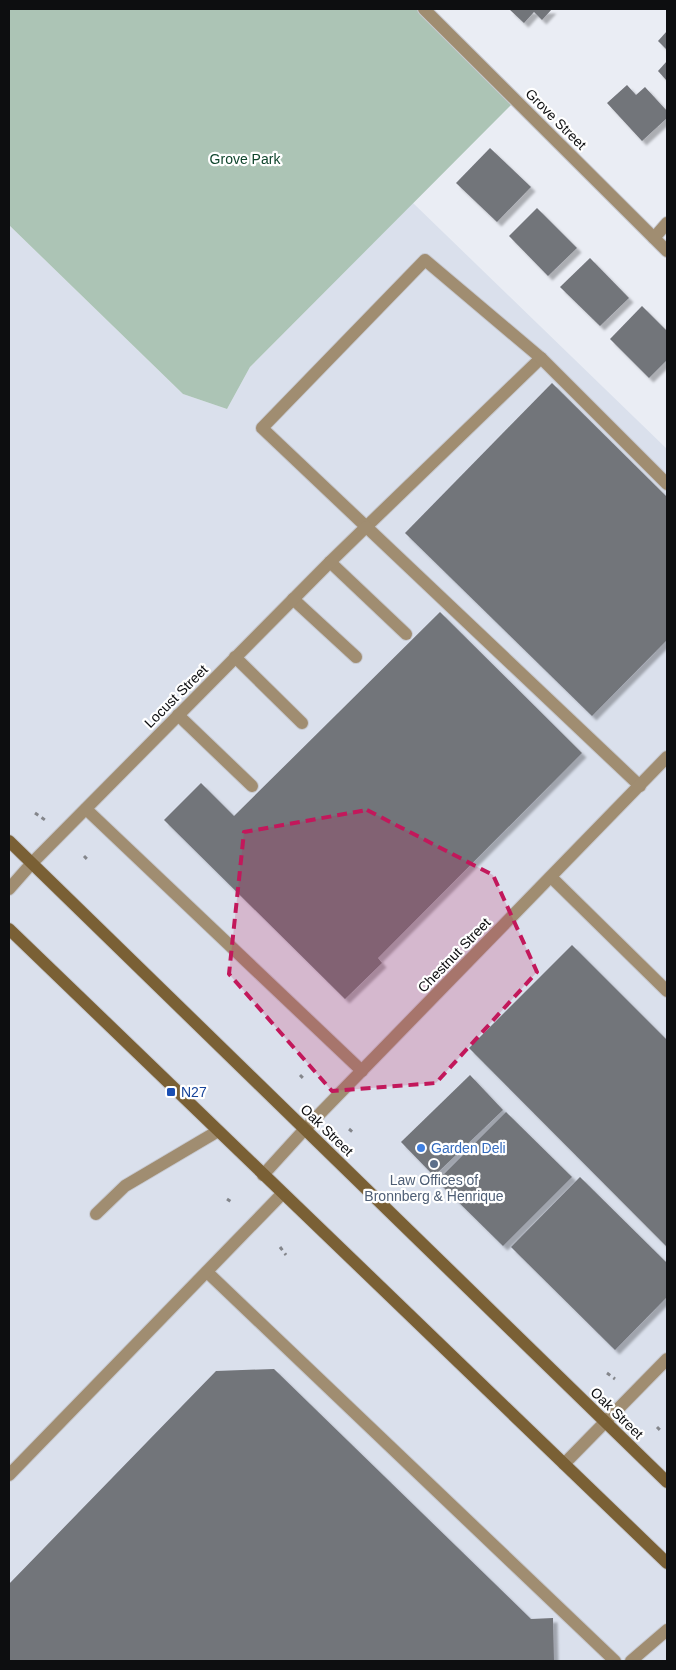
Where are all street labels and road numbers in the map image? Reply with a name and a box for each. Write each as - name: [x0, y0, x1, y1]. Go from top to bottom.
- street label: Grove Street: [522, 85, 590, 153]
- street label: Locust Street: [141, 661, 211, 731]
- street label: Chestnut Street: [414, 914, 494, 996]
- street label: Oak Street: [297, 1101, 357, 1159]
- street label: Oak Street: [587, 1384, 647, 1442]

